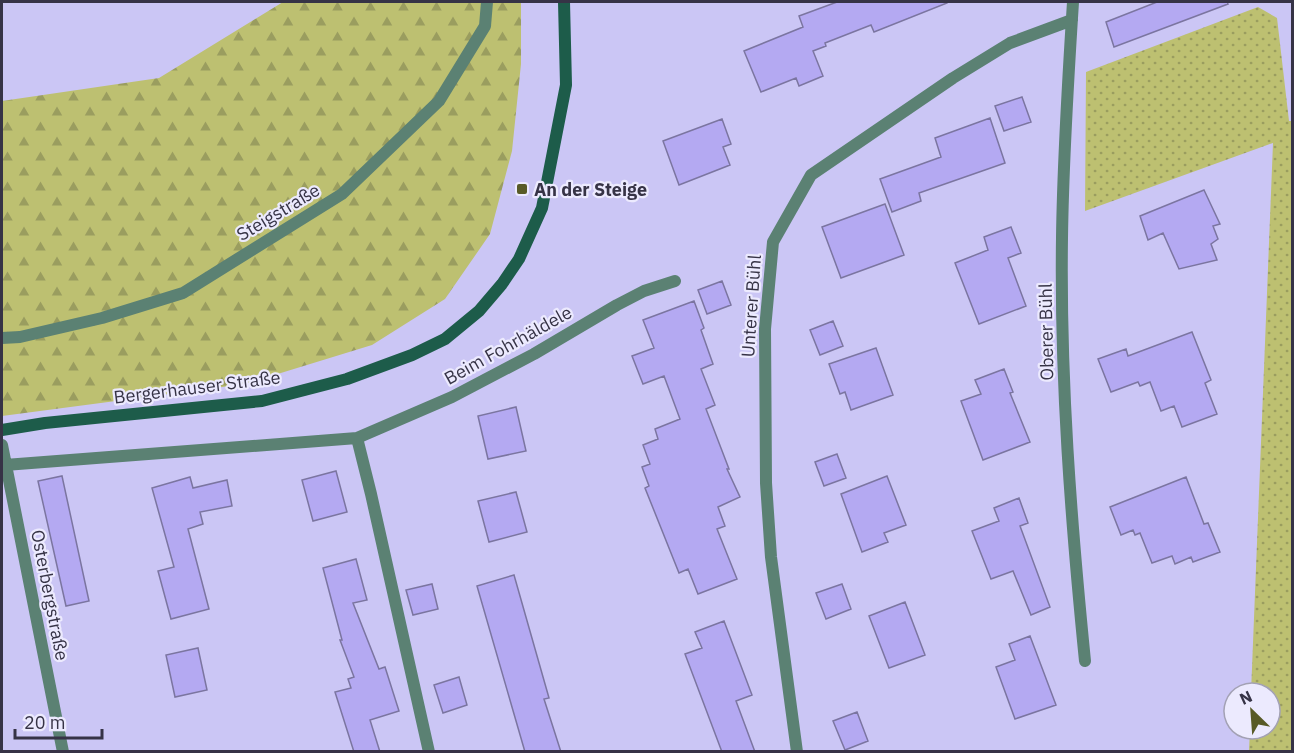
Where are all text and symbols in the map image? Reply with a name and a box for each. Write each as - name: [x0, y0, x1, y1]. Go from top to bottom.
- street label: Steigstraße: [232, 178, 324, 246]
- place label: An der Steige: [534, 178, 647, 201]
- marker: An der Steige: [515, 182, 529, 196]
- street label: Unterer Bühl: [736, 254, 766, 358]
- street label: Oberer Bühl: [1034, 283, 1058, 381]
- street label: Beim Fohrhäldele: [440, 300, 576, 390]
- street label: Bergerhauser Straße: [112, 365, 282, 409]
- street label: Osterbergstraße: [26, 528, 74, 662]
- north arrow: [1222, 681, 1282, 741]
- text: N: [1236, 686, 1255, 709]
- scale bar: [15, 702, 102, 740]
- text: 20 m: [24, 711, 66, 734]

